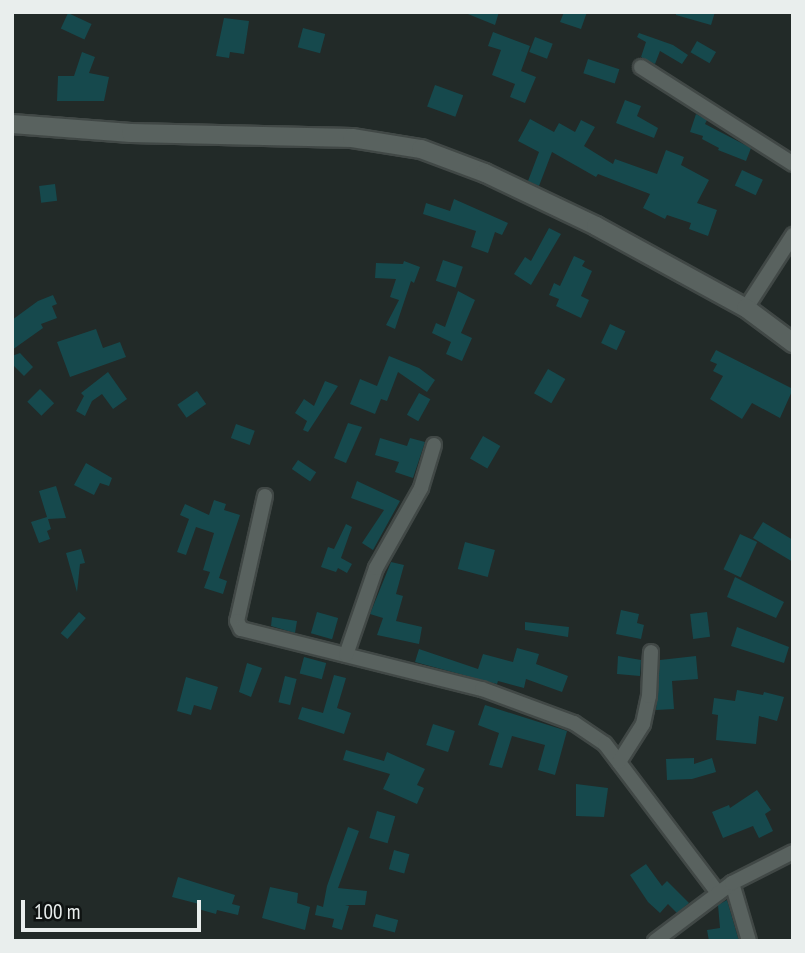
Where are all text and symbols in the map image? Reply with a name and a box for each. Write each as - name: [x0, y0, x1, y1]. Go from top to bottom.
- scale bar: [24, 886, 205, 930]
- text: 100 m: [34, 898, 80, 925]

